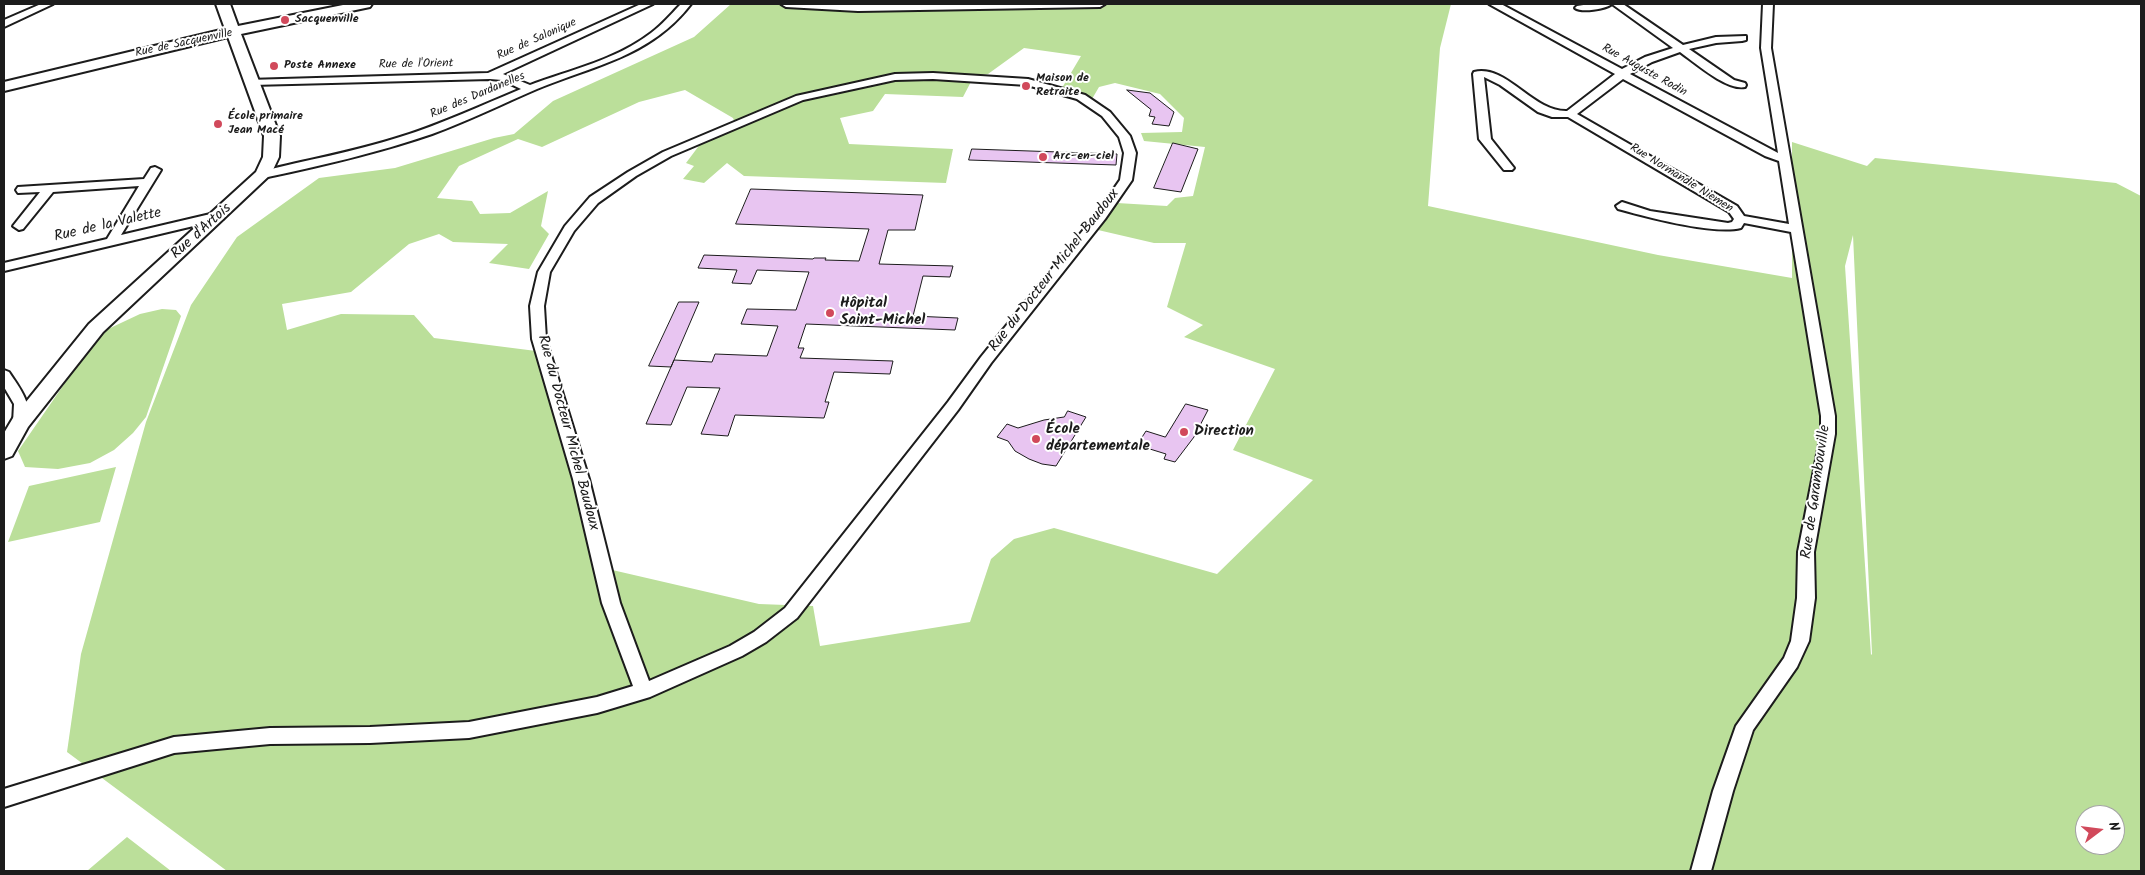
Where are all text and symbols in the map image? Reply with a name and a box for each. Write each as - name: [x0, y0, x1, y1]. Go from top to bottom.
- place label: Sacquenville: [295, 13, 359, 27]
- marker: Sacquenville: [279, 14, 291, 26]
- street label: Rue de Salonique: [495, 16, 579, 64]
- street label: Rue de Sacquenville: [134, 27, 234, 61]
- street label: Rue Auguste Rodin: [1599, 42, 1689, 100]
- street label: Rue de l'Orient: [379, 57, 453, 73]
- place label: Poste Annexe: [284, 59, 356, 73]
- marker: Poste Annexe: [268, 60, 280, 72]
- street label: Rue des Dardanelles: [428, 70, 528, 122]
- place label: Maison de Retraite: [1036, 72, 1089, 100]
- marker: Maison de Retraite: [1020, 80, 1032, 92]
- place label: École primaire Jean Macé: [228, 110, 303, 138]
- marker: École primaire Jean Macé: [212, 118, 224, 130]
- street label: Rue Normandie Niemen: [1627, 141, 1735, 217]
- place label: Arc-en-ciel: [1053, 150, 1114, 164]
- marker: Arc-en-ciel: [1037, 151, 1049, 163]
- street label: Rue du Docteur Michel Baudoux: [986, 186, 1124, 356]
- street label: Rue d'Artois: [168, 200, 236, 264]
- street label: Rue de la Valette: [53, 205, 163, 247]
- place label: Hôpital Saint-Michel: [840, 295, 925, 330]
- marker: Hôpital Saint-Michel: [824, 307, 836, 319]
- street label: Rue du Docteur Michel Baudoux: [532, 333, 602, 533]
- place label: École départementale: [1046, 421, 1150, 456]
- place label: Direction: [1194, 423, 1254, 441]
- street label: Rue de Garambouville: [1799, 424, 1835, 560]
- marker: Direction: [1178, 426, 1190, 438]
- marker: École départementale: [1030, 433, 1042, 445]
- north arrow: [2075, 805, 2125, 855]
- text: N: [2102, 819, 2125, 833]

